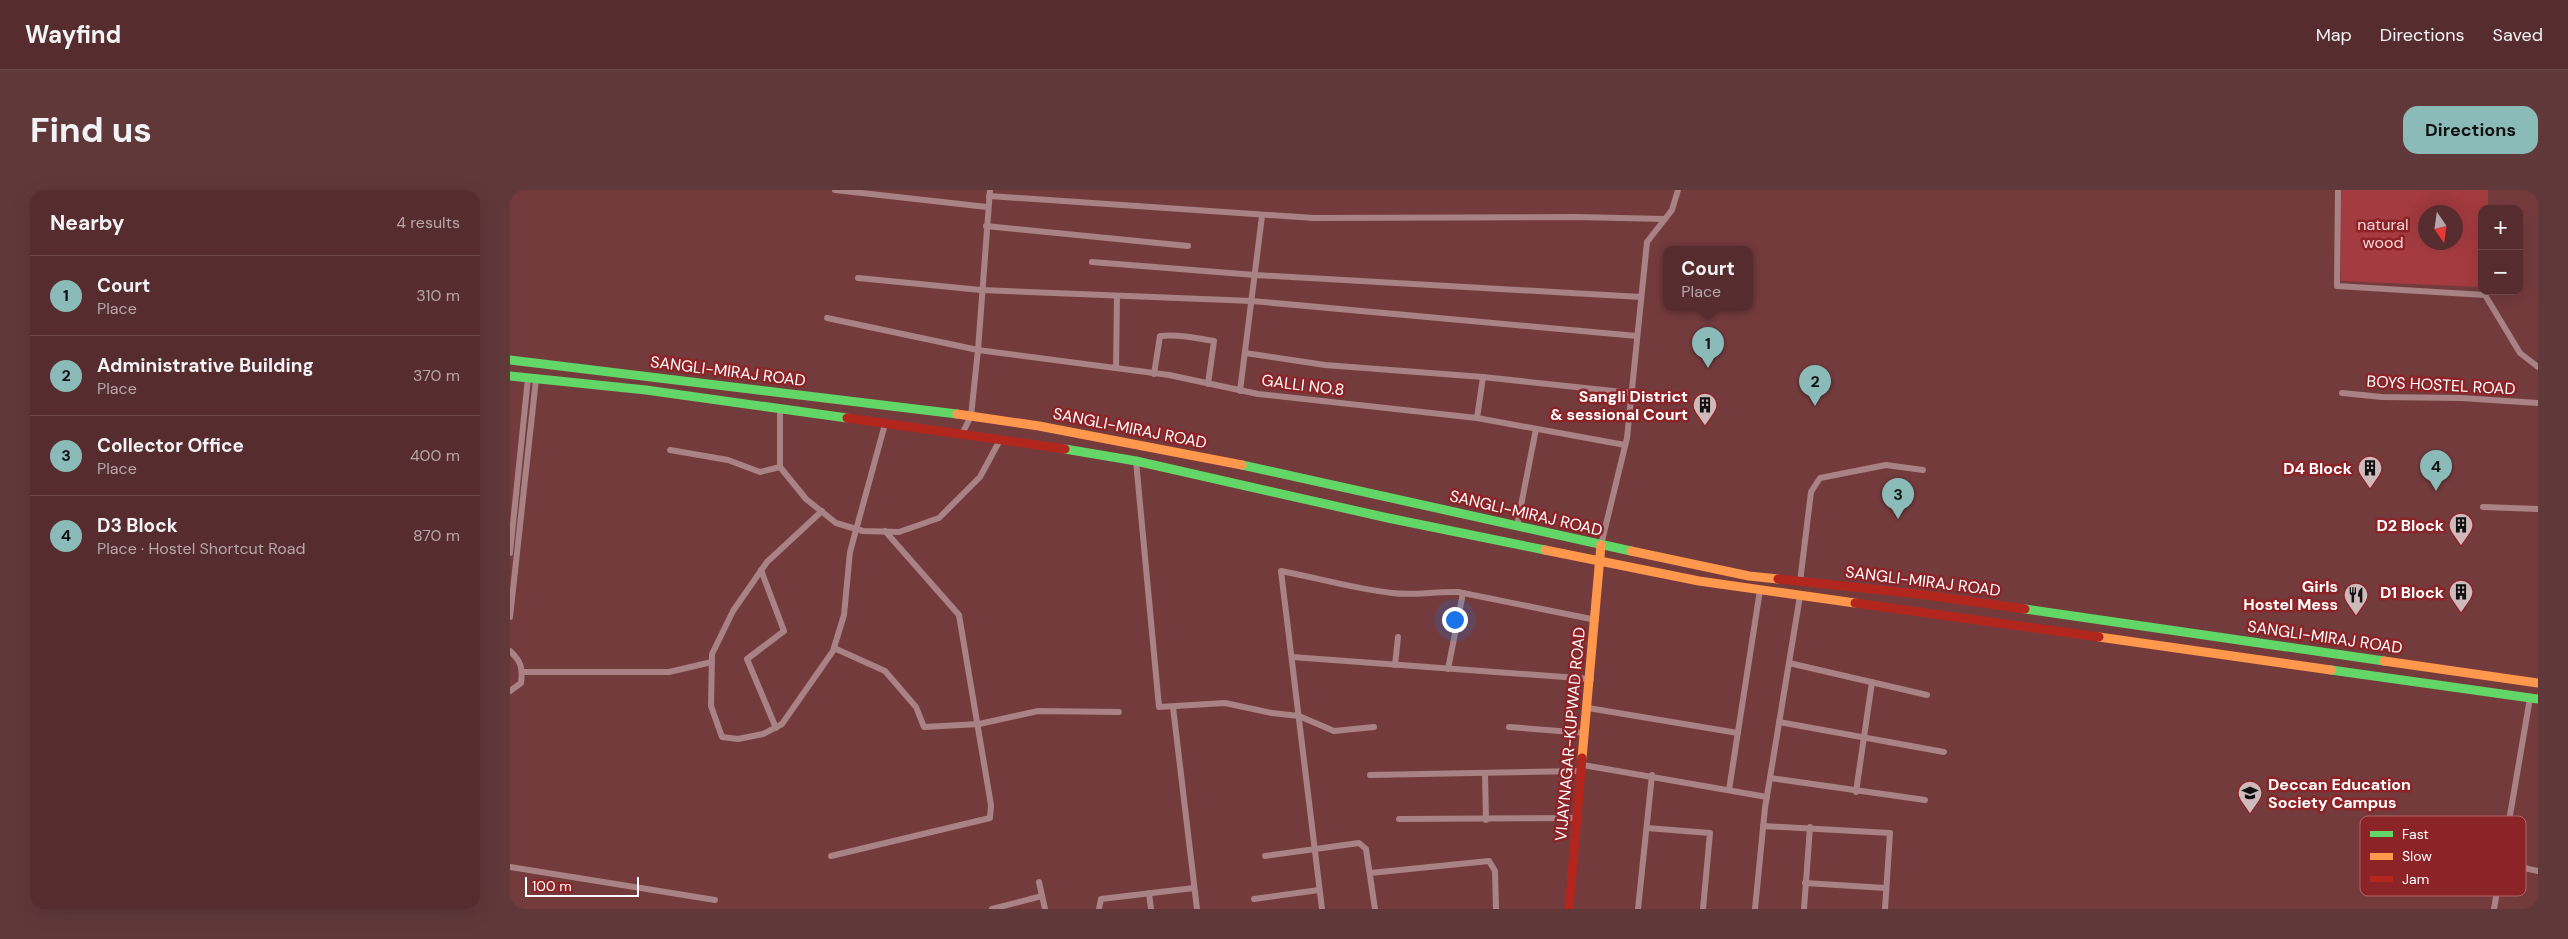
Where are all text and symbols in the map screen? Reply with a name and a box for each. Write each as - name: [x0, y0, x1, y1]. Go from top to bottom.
- text: Wayfind: [25, 19, 121, 50]
- text: Map: [2316, 23, 2352, 47]
- text: Directions: [2380, 23, 2465, 47]
- text: Saved: [2493, 23, 2543, 47]
- button: Directions: [2403, 106, 2538, 154]
- text: Find us: [30, 107, 152, 153]
- north arrow: [2418, 205, 2463, 250]
- map controls: [2478, 205, 2523, 295]
- button: +: [2478, 205, 2523, 250]
- text: Nearby: [50, 209, 124, 237]
- text: 4 results: [396, 212, 460, 233]
- park label: natural wood: [2357, 214, 2409, 253]
- popup: [1663, 246, 1753, 311]
- button: −: [2478, 250, 2523, 295]
- text: Court: [1681, 256, 1735, 281]
- text: Court: [97, 273, 150, 298]
- text: Place: [1681, 281, 1721, 302]
- text: 1: [63, 285, 69, 306]
- text: 310 m: [416, 285, 460, 306]
- text: Place: [97, 298, 137, 319]
- pin: 1: [1692, 327, 1724, 368]
- street label: SANGLI-MIRAJ ROAD: [649, 351, 807, 391]
- text: Administrative Building: [97, 353, 314, 378]
- text: 2: [61, 365, 71, 386]
- text: 370 m: [413, 365, 460, 386]
- pin: 2: [1799, 365, 1831, 406]
- street label: GALLI NO.8: [1260, 369, 1346, 401]
- street label: BOYS HOSTEL ROAD: [2366, 371, 2516, 399]
- text: Place: [97, 378, 137, 399]
- place label: Sangli District & sessional Court: [1550, 386, 1688, 425]
- building icon: Sangli District & sessional Court: [1692, 392, 1718, 426]
- street label: SANGLI-MIRAJ ROAD: [1051, 403, 1209, 453]
- text: Collector Office: [97, 433, 244, 458]
- text: 3: [61, 445, 71, 466]
- text: 400 m: [410, 445, 460, 466]
- pin: 4: [2420, 450, 2452, 491]
- building icon: D4 Block: [2357, 455, 2383, 489]
- text: Place: [97, 458, 137, 479]
- place label: D4 Block: [2283, 458, 2353, 479]
- pin: 3: [1882, 478, 1914, 519]
- street label: SANGLI-MIRAJ ROAD: [1448, 485, 1604, 541]
- building icon: D2 Block: [2448, 512, 2474, 546]
- text: D3 Block: [97, 513, 178, 538]
- place label: D2 Block: [2377, 515, 2445, 536]
- text: 4: [61, 525, 71, 546]
- text: 870 m: [413, 525, 460, 546]
- text: Place · Hostel Shortcut Road: [97, 538, 306, 559]
- street label: SANGLI-MIRAJ ROAD: [1844, 561, 2002, 601]
- place label: Girls Hostel Mess: [2243, 576, 2338, 615]
- building icon: D1 Block: [2448, 579, 2474, 613]
- restaurant icon: Girls Hostel Mess: [2343, 582, 2369, 616]
- place label: D1 Block: [2380, 582, 2445, 603]
- your location: [1442, 607, 1468, 633]
- street label: SANGLI-MIRAJ ROAD: [2246, 616, 2404, 658]
- street label: VIJAYNAGAR-KUPWAD ROAD: [1550, 626, 1590, 842]
- place label: Deccan Education Society Campus: [2268, 774, 2411, 813]
- school or university icon: Deccan Education Society Campus: [2237, 780, 2263, 814]
- legend: [2360, 816, 2526, 896]
- text: Fast: [2402, 825, 2429, 843]
- text: Slow: [2402, 847, 2432, 865]
- text: Jam: [2402, 870, 2429, 888]
- scale bar: [525, 874, 639, 897]
- text: 100 m: [532, 877, 572, 895]

